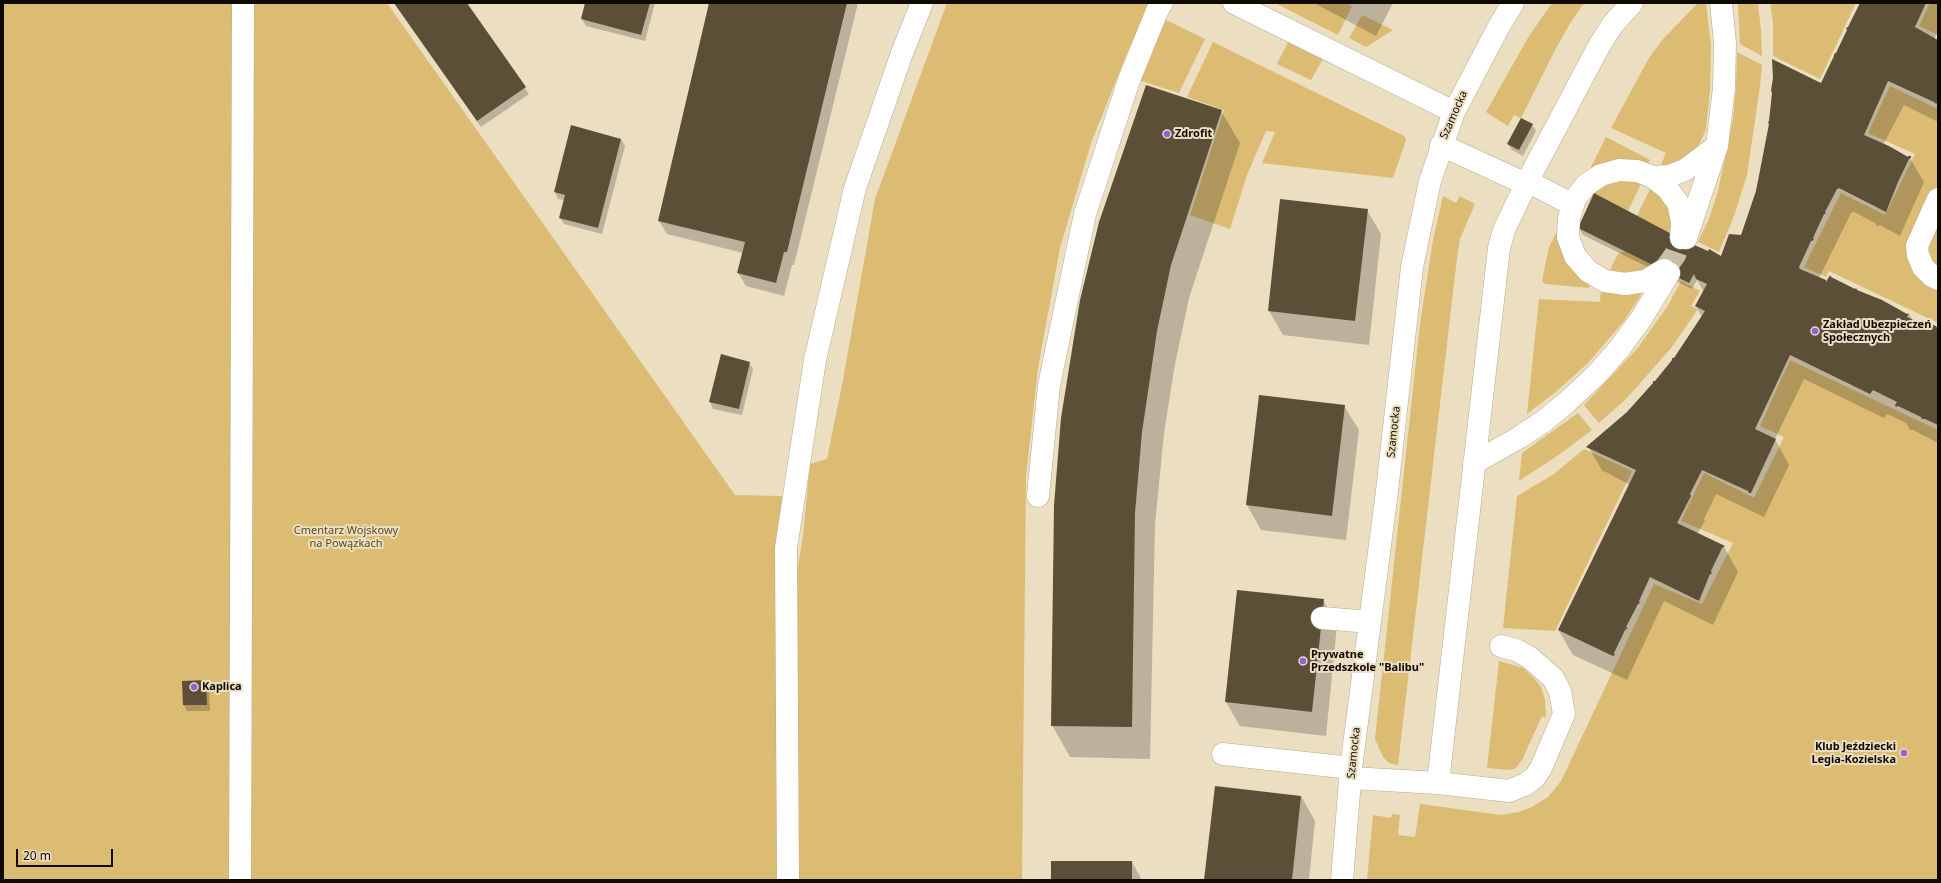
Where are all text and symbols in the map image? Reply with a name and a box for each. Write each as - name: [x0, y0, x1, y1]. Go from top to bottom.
- street label: Szamocka: [1437, 89, 1471, 141]
- place label: Zdrofit: [1175, 127, 1212, 141]
- marker: Zdrofit: [1162, 129, 1172, 139]
- place label: Zakład Ubezpieczeń Społecznych: [1823, 318, 1931, 344]
- marker: Zakład Ubezpieczeń Społecznych: [1810, 326, 1820, 336]
- street label: Szamocka: [1385, 406, 1403, 458]
- park label: Cmentarz Wojskowy na Powązkach: [294, 524, 398, 550]
- place label: Prywatne Przedszkole "Balibu": [1311, 648, 1424, 674]
- marker: Prywatne Przedszkole "Balibu": [1298, 656, 1308, 666]
- place label: Kaplica: [202, 680, 242, 694]
- marker: Kaplica: [189, 682, 199, 692]
- street label: Szamocka: [1345, 727, 1363, 779]
- place label: Klub Jeździecki Legia-Kozielska: [1811, 740, 1896, 766]
- marker: Klub Jeździecki Legia-Kozielska: [1899, 748, 1909, 758]
- scale bar: [18, 841, 115, 867]
- text: 20 m: [23, 847, 51, 864]

